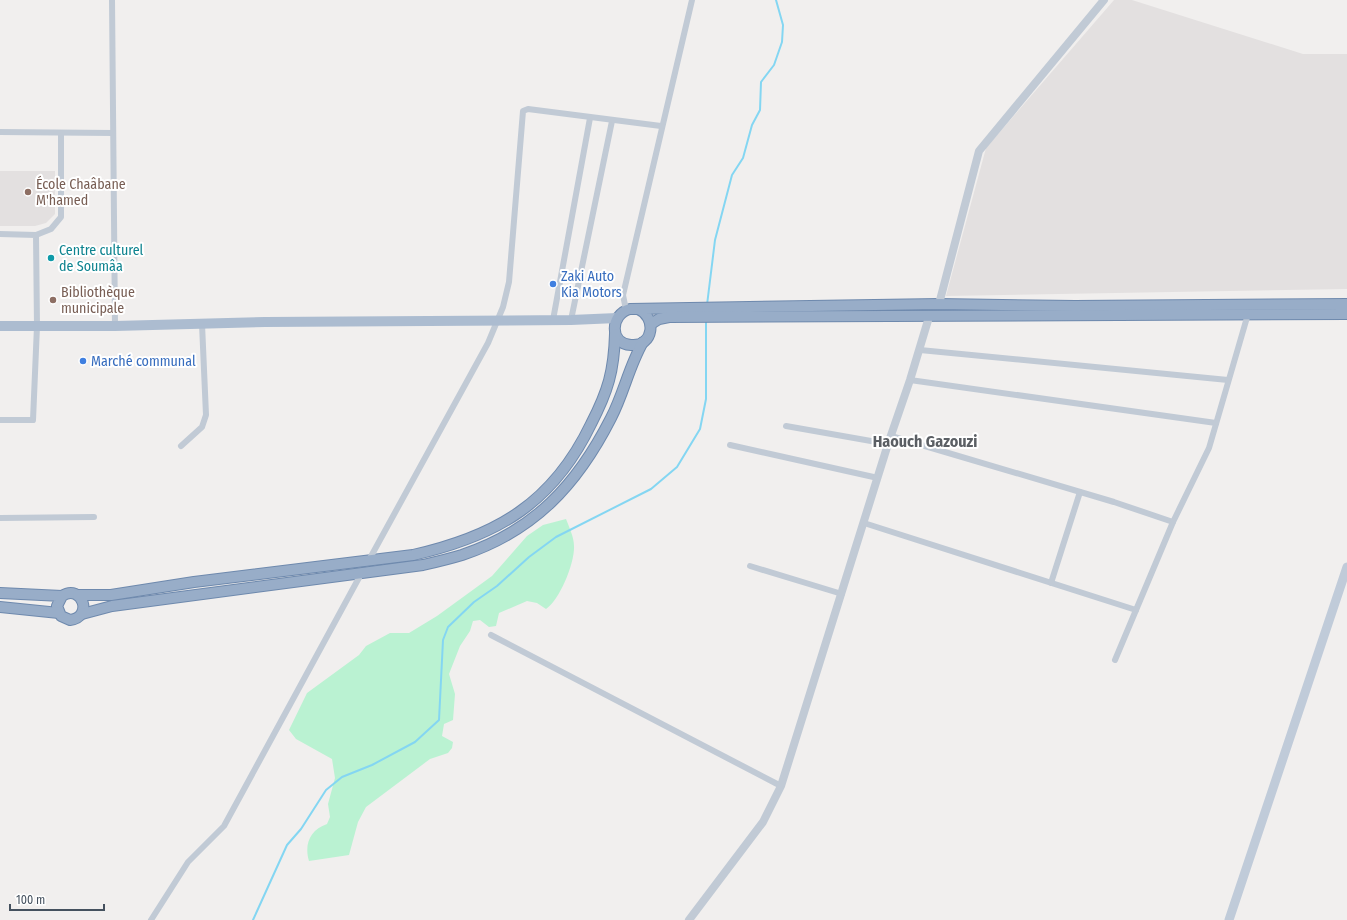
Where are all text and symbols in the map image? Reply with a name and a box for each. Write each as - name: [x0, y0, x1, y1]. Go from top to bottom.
- place label: École Chaâbane M'hamed: [36, 175, 126, 209]
- marker: École Chaâbane M'hamed: [23, 187, 33, 197]
- place label: Centre culturel de Soumâa: [59, 242, 144, 275]
- marker: Centre culturel de Soumâa: [46, 253, 56, 263]
- place label: Zaki Auto Kia Motors: [561, 268, 622, 301]
- marker: Zaki Auto Kia Motors: [548, 279, 558, 289]
- place label: Bibliothèque municipale: [61, 284, 135, 317]
- marker: Bibliothèque municipale: [48, 295, 58, 305]
- place label: Marché communal: [91, 353, 196, 370]
- marker: Marché communal: [78, 356, 88, 366]
- district label: Haouch Gazouzi: [873, 432, 977, 451]
- scale bar: [10, 886, 104, 912]
- text: 100 m: [16, 893, 45, 907]

